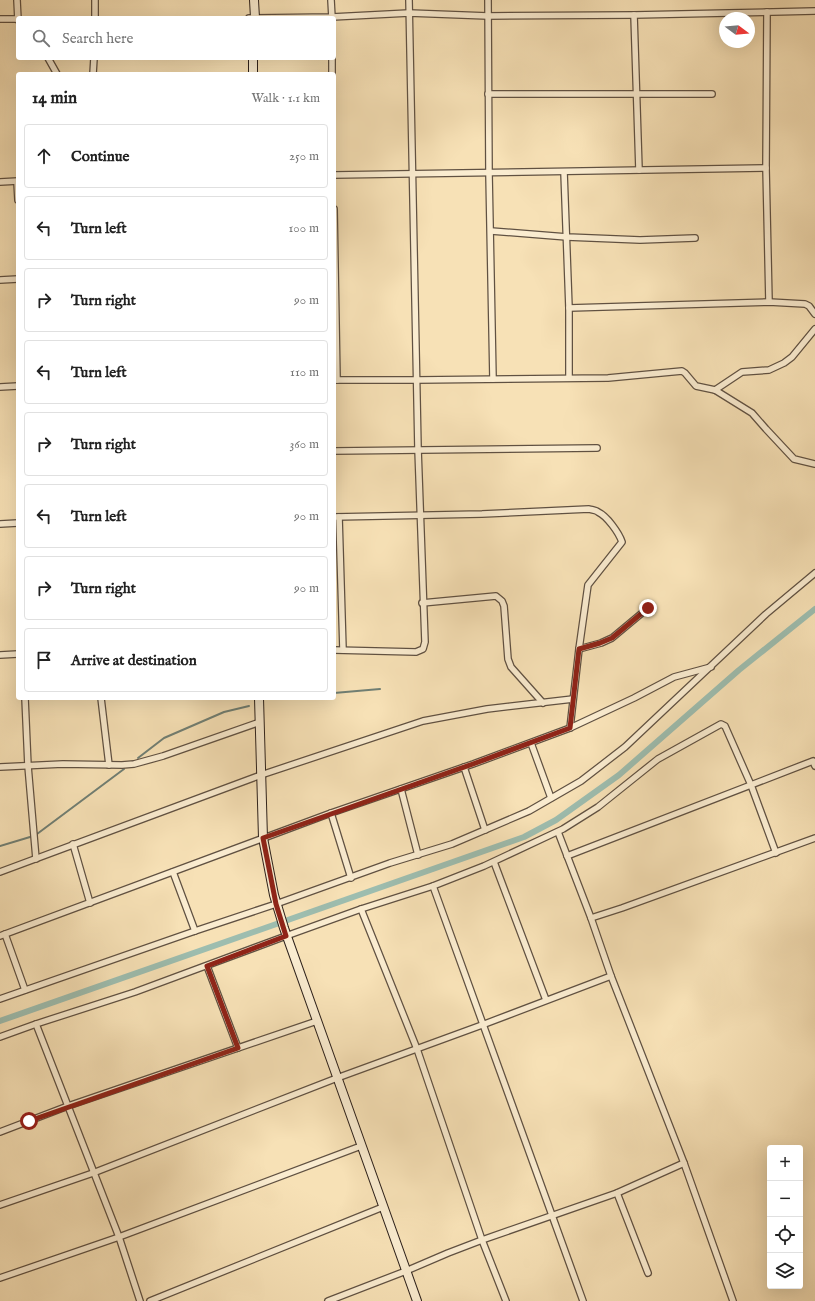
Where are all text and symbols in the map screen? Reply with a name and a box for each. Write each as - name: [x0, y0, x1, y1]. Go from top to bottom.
- north arrow: [719, 12, 755, 48]
- search box: [16, 16, 336, 60]
- icon: search: [30, 27, 52, 49]
- text: Search here: [62, 29, 133, 48]
- text: 14 min: [32, 88, 77, 109]
- text: Walk · 1.1 km: [251, 90, 320, 107]
- icon: ahead: [33, 145, 55, 167]
- text: Continue: [71, 147, 129, 166]
- text: 250 m: [289, 148, 319, 165]
- icon: left: [33, 217, 55, 239]
- text: Turn left: [71, 219, 127, 238]
- text: 100 m: [289, 220, 319, 237]
- icon: right: [33, 289, 55, 311]
- text: Turn right: [71, 291, 136, 310]
- text: 90 m: [294, 292, 319, 309]
- icon: left: [33, 361, 55, 383]
- text: Turn left: [71, 363, 127, 382]
- text: 110 m: [290, 364, 319, 381]
- icon: right: [33, 433, 55, 455]
- text: Turn right: [71, 435, 136, 454]
- text: 360 m: [289, 436, 319, 453]
- icon: left: [33, 505, 55, 527]
- text: Turn left: [71, 507, 127, 526]
- text: 90 m: [294, 508, 319, 525]
- icon: right: [33, 577, 55, 599]
- text: Turn right: [71, 579, 136, 598]
- text: 90 m: [294, 580, 319, 597]
- route end: [639, 599, 657, 617]
- icon: arrive: [33, 649, 55, 671]
- text: Arrive at destination: [71, 651, 197, 670]
- route start: [20, 1112, 38, 1130]
- map controls: [767, 1145, 803, 1289]
- button: +: [767, 1145, 803, 1181]
- button: −: [767, 1181, 803, 1217]
- button: locate: [767, 1217, 803, 1253]
- button: layers: [767, 1253, 803, 1289]

